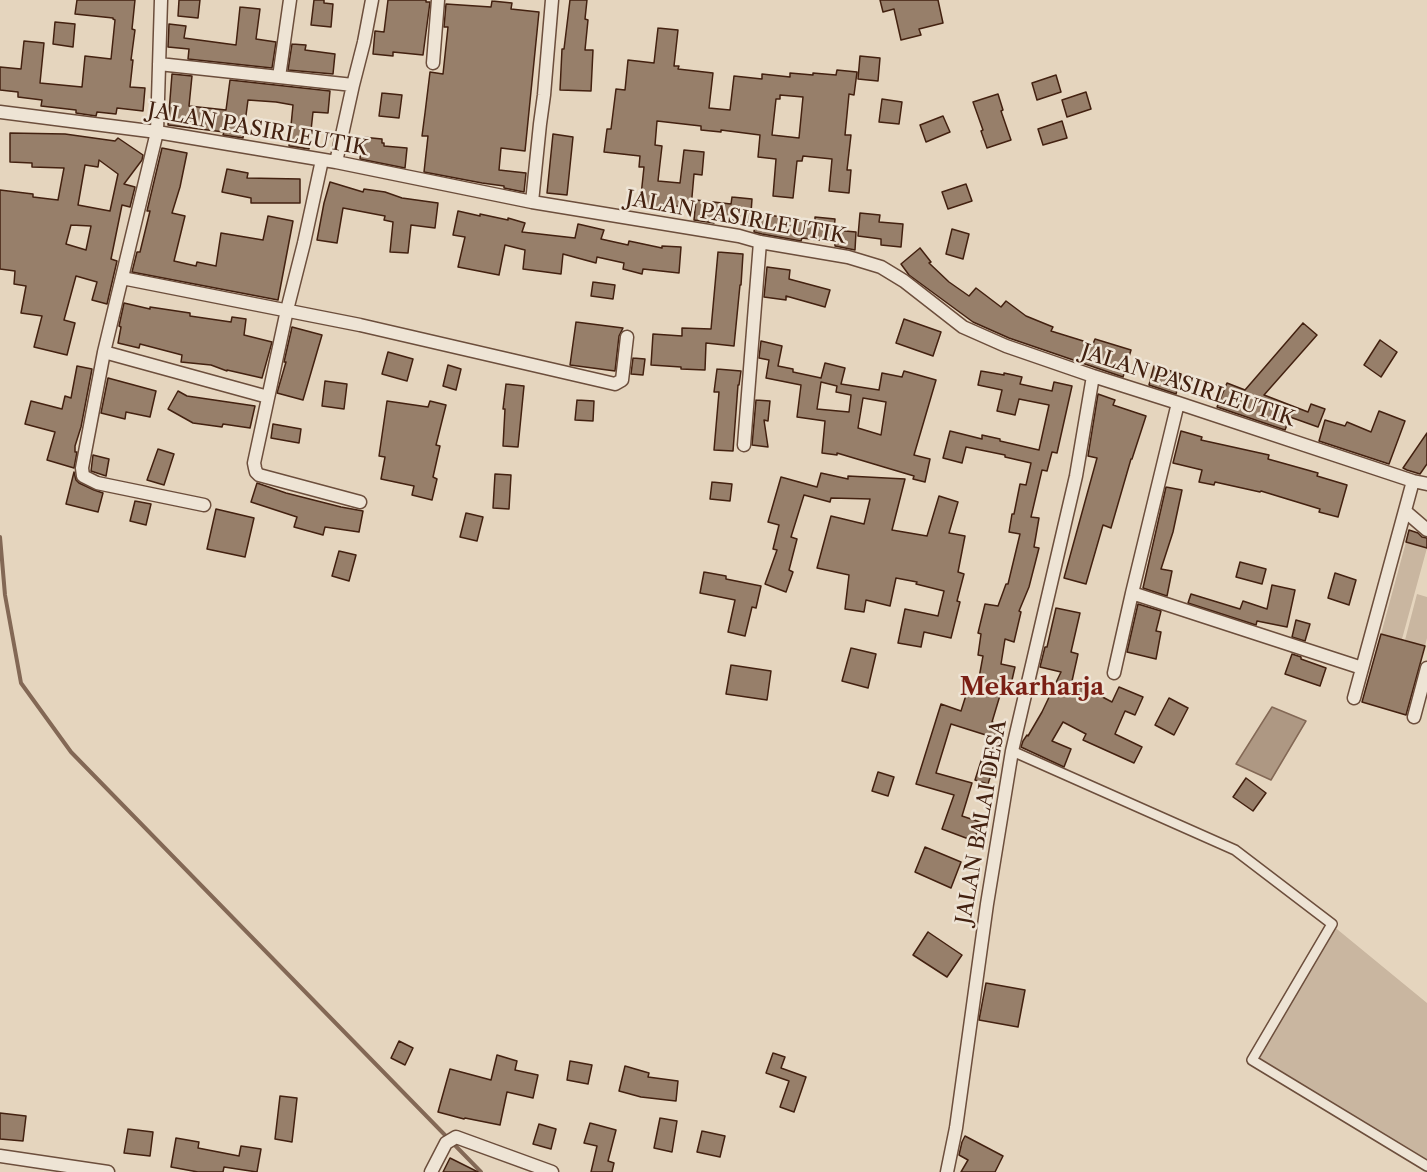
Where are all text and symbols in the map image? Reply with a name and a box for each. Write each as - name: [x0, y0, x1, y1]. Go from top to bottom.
- street label: JALAN PASIRLEUTIK: [146, 98, 370, 162]
- street label: JALAN PASIRLEUTIK: [624, 186, 848, 250]
- street label: JALAN PASIRLEUTIK: [1078, 339, 1298, 433]
- district label: Mekarharja: [960, 674, 1104, 702]
- street label: JALAN BALAI DESA: [952, 718, 1012, 926]

